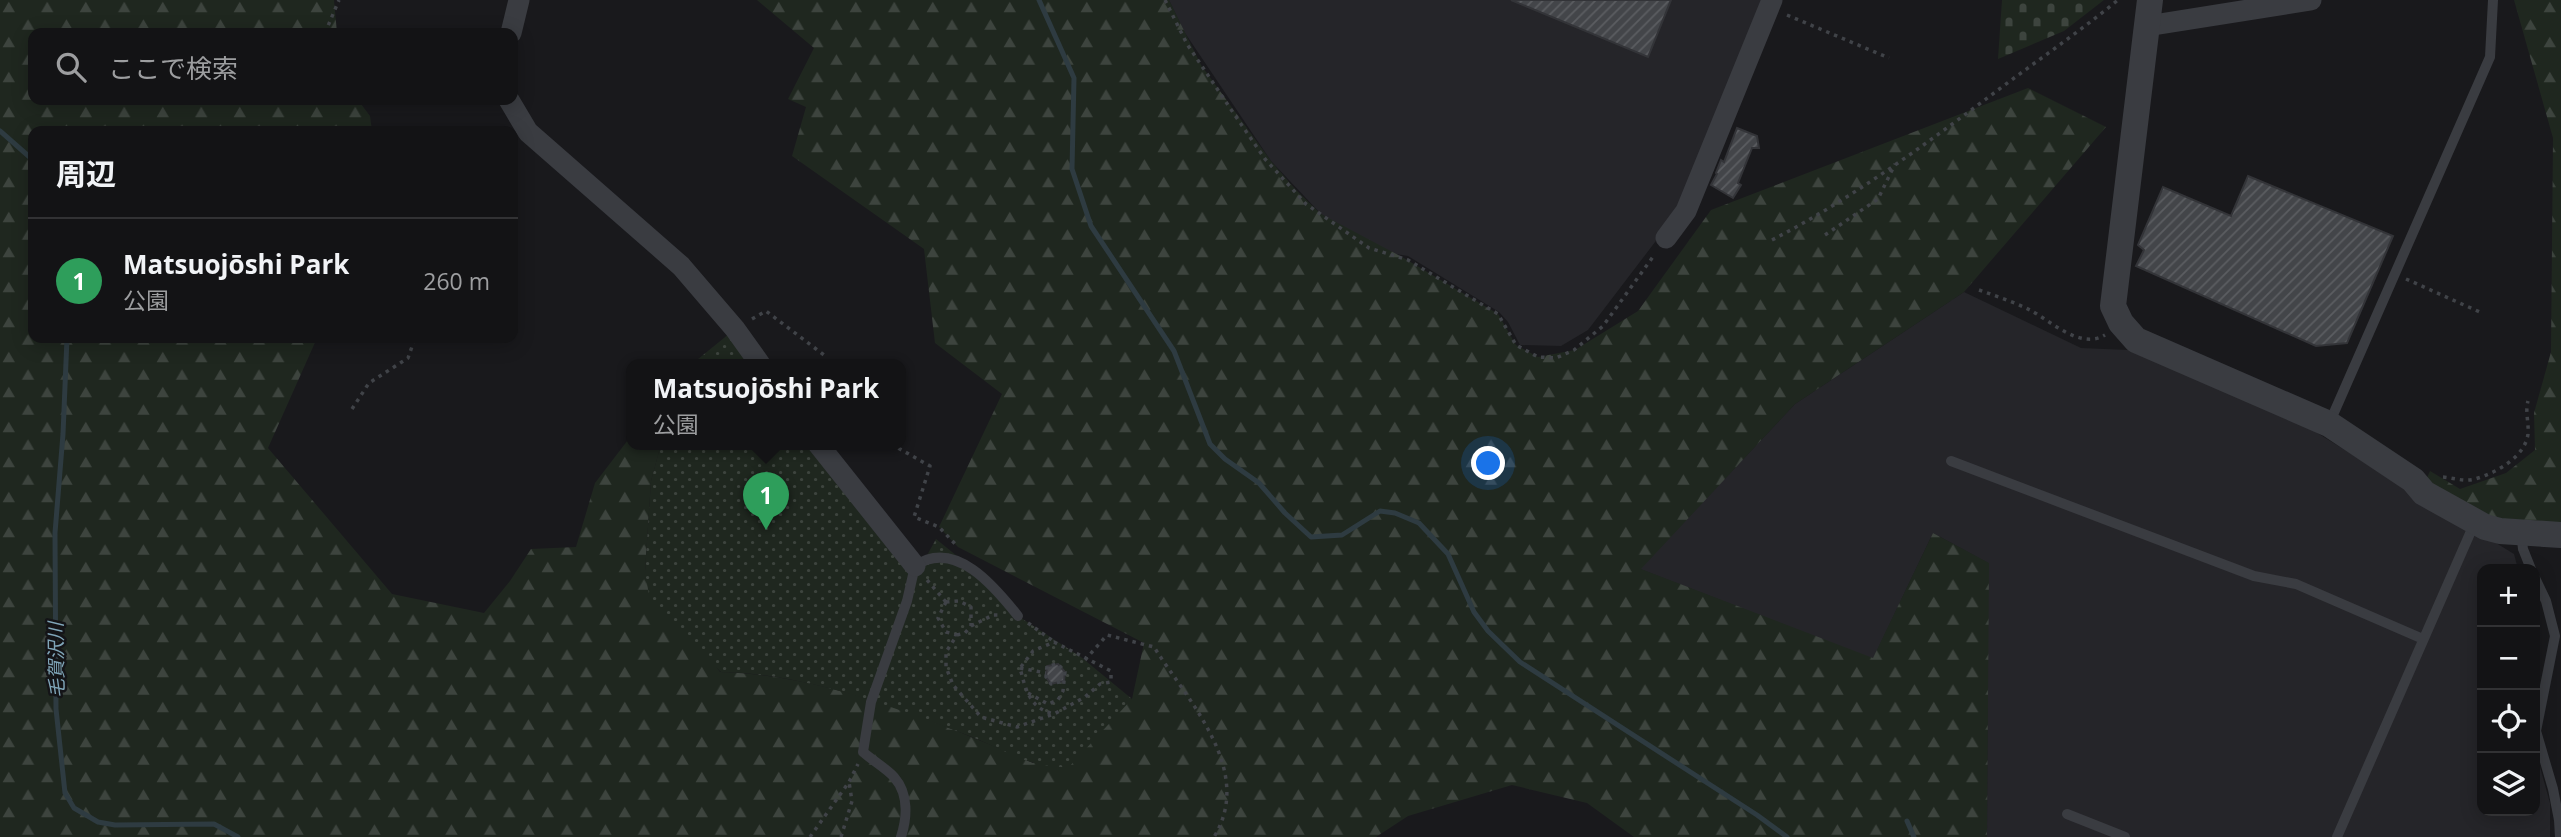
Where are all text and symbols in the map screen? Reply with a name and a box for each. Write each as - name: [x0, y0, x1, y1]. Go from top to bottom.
- search box: [28, 28, 518, 105]
- icon: search: [52, 48, 90, 86]
- text: ここで検索: [108, 50, 238, 86]
- text: 周辺: [56, 153, 116, 194]
- text: Matsuojōshi Park: [123, 246, 349, 282]
- text: 1: [72, 265, 86, 297]
- text: 260 m: [423, 265, 490, 297]
- text: 公園: [123, 284, 169, 316]
- popup: [626, 359, 906, 450]
- text: Matsuojōshi Park: [653, 370, 879, 406]
- text: 公園: [653, 408, 699, 440]
- your location: [1471, 446, 1505, 480]
- pin: 1: [743, 472, 789, 530]
- map controls: [2477, 564, 2540, 816]
- button: +: [2477, 564, 2540, 627]
- water label: 毛賀沢川: [42, 620, 70, 698]
- button: −: [2477, 627, 2540, 690]
- button: locate: [2477, 690, 2540, 753]
- button: layers: [2477, 753, 2540, 816]

